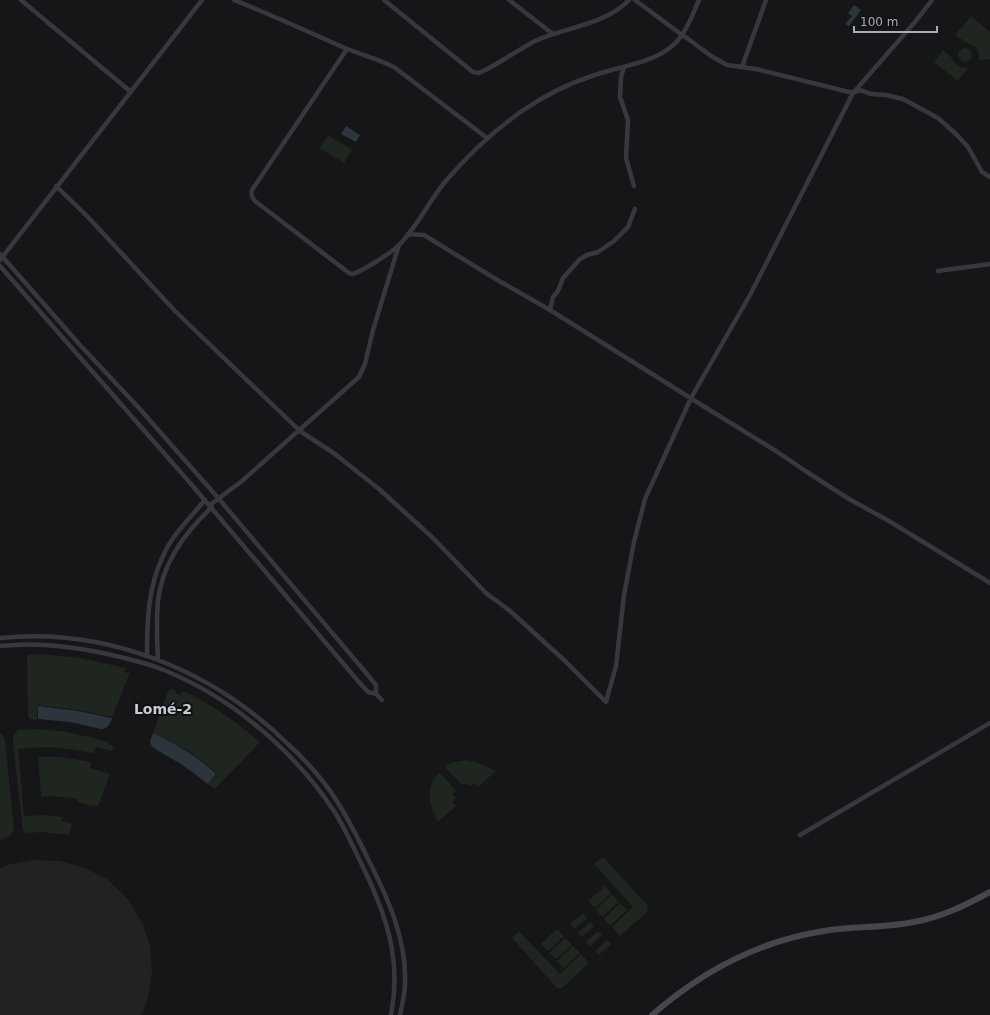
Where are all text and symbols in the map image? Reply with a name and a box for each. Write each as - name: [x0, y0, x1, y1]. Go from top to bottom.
- scale bar: [854, 8, 937, 34]
- text: 100 m: [860, 15, 898, 29]
- district label: Lomé-2: [134, 701, 192, 717]

